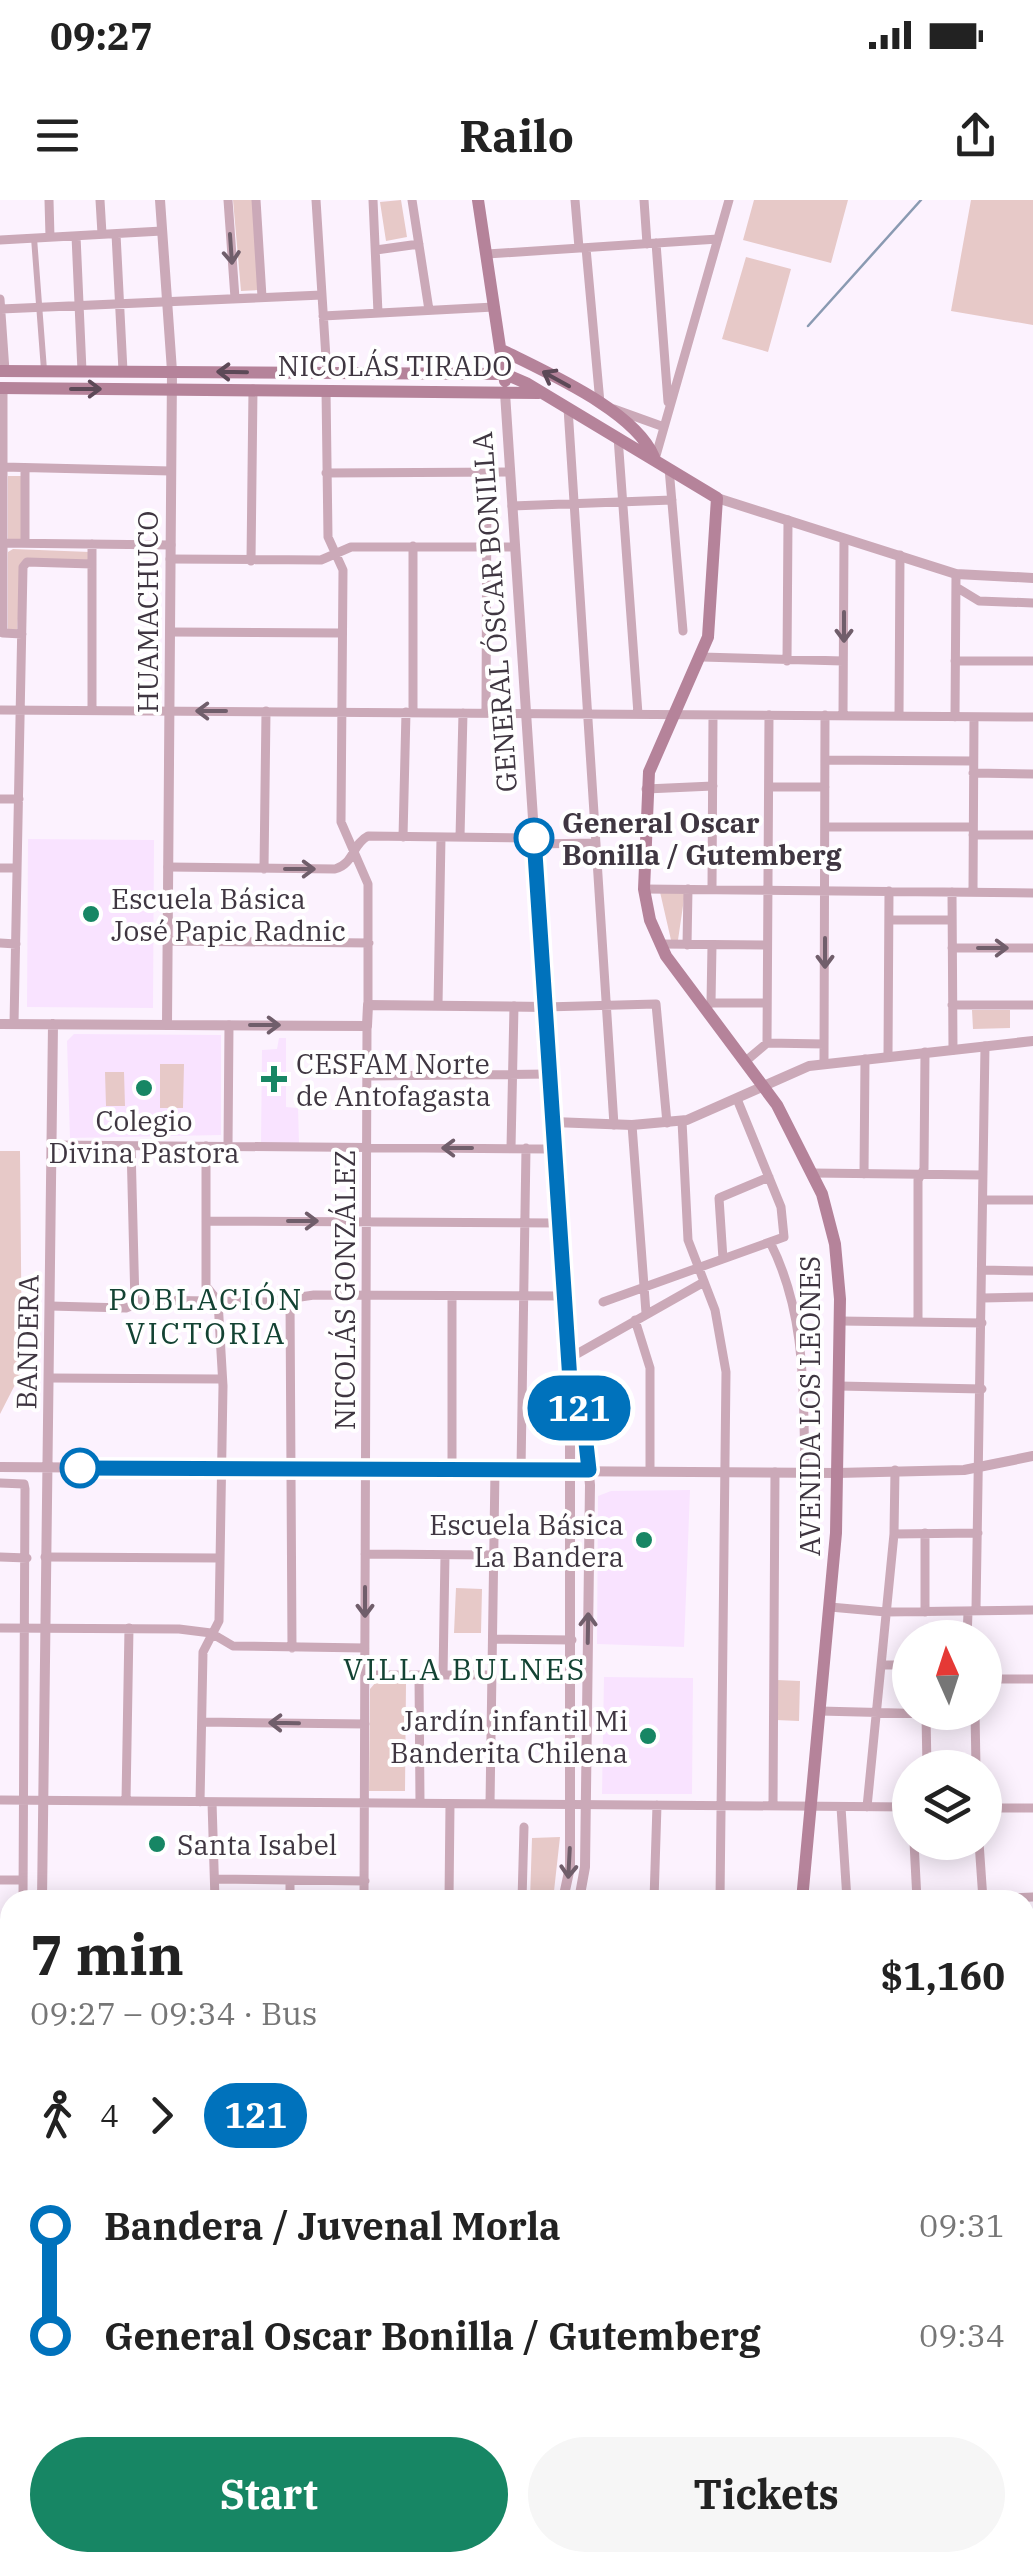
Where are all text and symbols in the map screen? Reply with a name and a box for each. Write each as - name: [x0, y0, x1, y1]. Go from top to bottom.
- text: 09:27: [50, 11, 153, 60]
- text: Railo: [459, 106, 574, 164]
- icon: menu: [30, 108, 85, 163]
- icon: share: [948, 108, 1003, 163]
- one-way arrow: [222, 233, 241, 265]
- street label: NICOLÁS TIRADO: [278, 347, 512, 384]
- one-way arrow: [217, 363, 249, 382]
- one-way arrow: [542, 368, 571, 388]
- one-way arrow: [68, 380, 101, 398]
- street label: GENERAL ÓSCAR BONILLA: [463, 431, 525, 793]
- street label: HUAMACHUCO: [129, 511, 166, 713]
- one-way arrow: [834, 611, 853, 643]
- one-way arrow: [195, 702, 228, 720]
- place label: General Oscar Bonilla / Gutemberg: [562, 804, 843, 873]
- marker: General Oscar Bonilla / Gutemberg: [515, 819, 553, 857]
- one-way arrow: [284, 860, 316, 878]
- place label: Escuela Básica José Papic Radnic: [111, 880, 346, 949]
- marker: Escuela Básica José Papic Radnic: [80, 903, 102, 925]
- one-way arrow: [815, 936, 834, 968]
- one-way arrow: [976, 938, 1008, 958]
- one-way arrow: [248, 1016, 280, 1034]
- place label: CESFAM Norte de Antofagasta: [296, 1045, 491, 1114]
- marker: CESFAM Norte de Antofagasta: [261, 1066, 287, 1092]
- marker: Colegio Divina Pastora: [133, 1077, 155, 1099]
- place label: Colegio Divina Pastora: [48, 1102, 240, 1171]
- one-way arrow: [442, 1138, 474, 1158]
- street label: NICOLÁS GONZÁLEZ: [326, 1150, 363, 1430]
- one-way arrow: [286, 1212, 319, 1230]
- street label: AVENIDA LOS LEONES: [791, 1256, 828, 1556]
- street label: BANDERA: [7, 1274, 47, 1410]
- district label: POBLACIÓN VICTORIA: [108, 1279, 304, 1352]
- line badge: 121: [522, 1376, 636, 1440]
- text: 121: [547, 1385, 611, 1431]
- unlabelled marker: [61, 1449, 99, 1487]
- place label: Escuela Básica La Bandera: [429, 1506, 624, 1575]
- marker: Escuela Básica La Bandera: [633, 1529, 655, 1551]
- one-way arrow: [356, 1584, 374, 1617]
- one-way arrow: [578, 1613, 598, 1646]
- north arrow: [892, 1620, 1002, 1730]
- map controls: [892, 1620, 1002, 1860]
- district label: VILLA BULNES: [343, 1649, 587, 1688]
- place label: Jardín infantil Mi Banderita Chilena: [390, 1702, 628, 1771]
- one-way arrow: [268, 1714, 300, 1732]
- marker: Jardín infantil Mi Banderita Chilena: [637, 1725, 659, 1747]
- button: layers: [892, 1750, 1002, 1860]
- place label: Santa Isabel: [177, 1826, 337, 1863]
- marker: Santa Isabel: [146, 1833, 168, 1855]
- one-way arrow: [560, 1847, 579, 1879]
- text: 7 min: [30, 1919, 184, 1990]
- text: $1,160: [880, 1951, 1005, 2000]
- text: 09:27 – 09:34 · Bus: [30, 1992, 317, 2034]
- icon: walk: [30, 2088, 85, 2143]
- icon: forward: [134, 2088, 189, 2143]
- text: 121: [224, 2092, 287, 2138]
- text: 4: [100, 2094, 119, 2136]
- text: Bandera / Juvenal Morla: [104, 2201, 561, 2250]
- text: 09:31: [919, 2204, 1005, 2246]
- text: General Oscar Bonilla / Gutemberg: [104, 2311, 761, 2360]
- text: 09:34: [919, 2314, 1005, 2356]
- button: Start: [30, 2437, 508, 2552]
- button: Tickets: [528, 2437, 1005, 2552]

